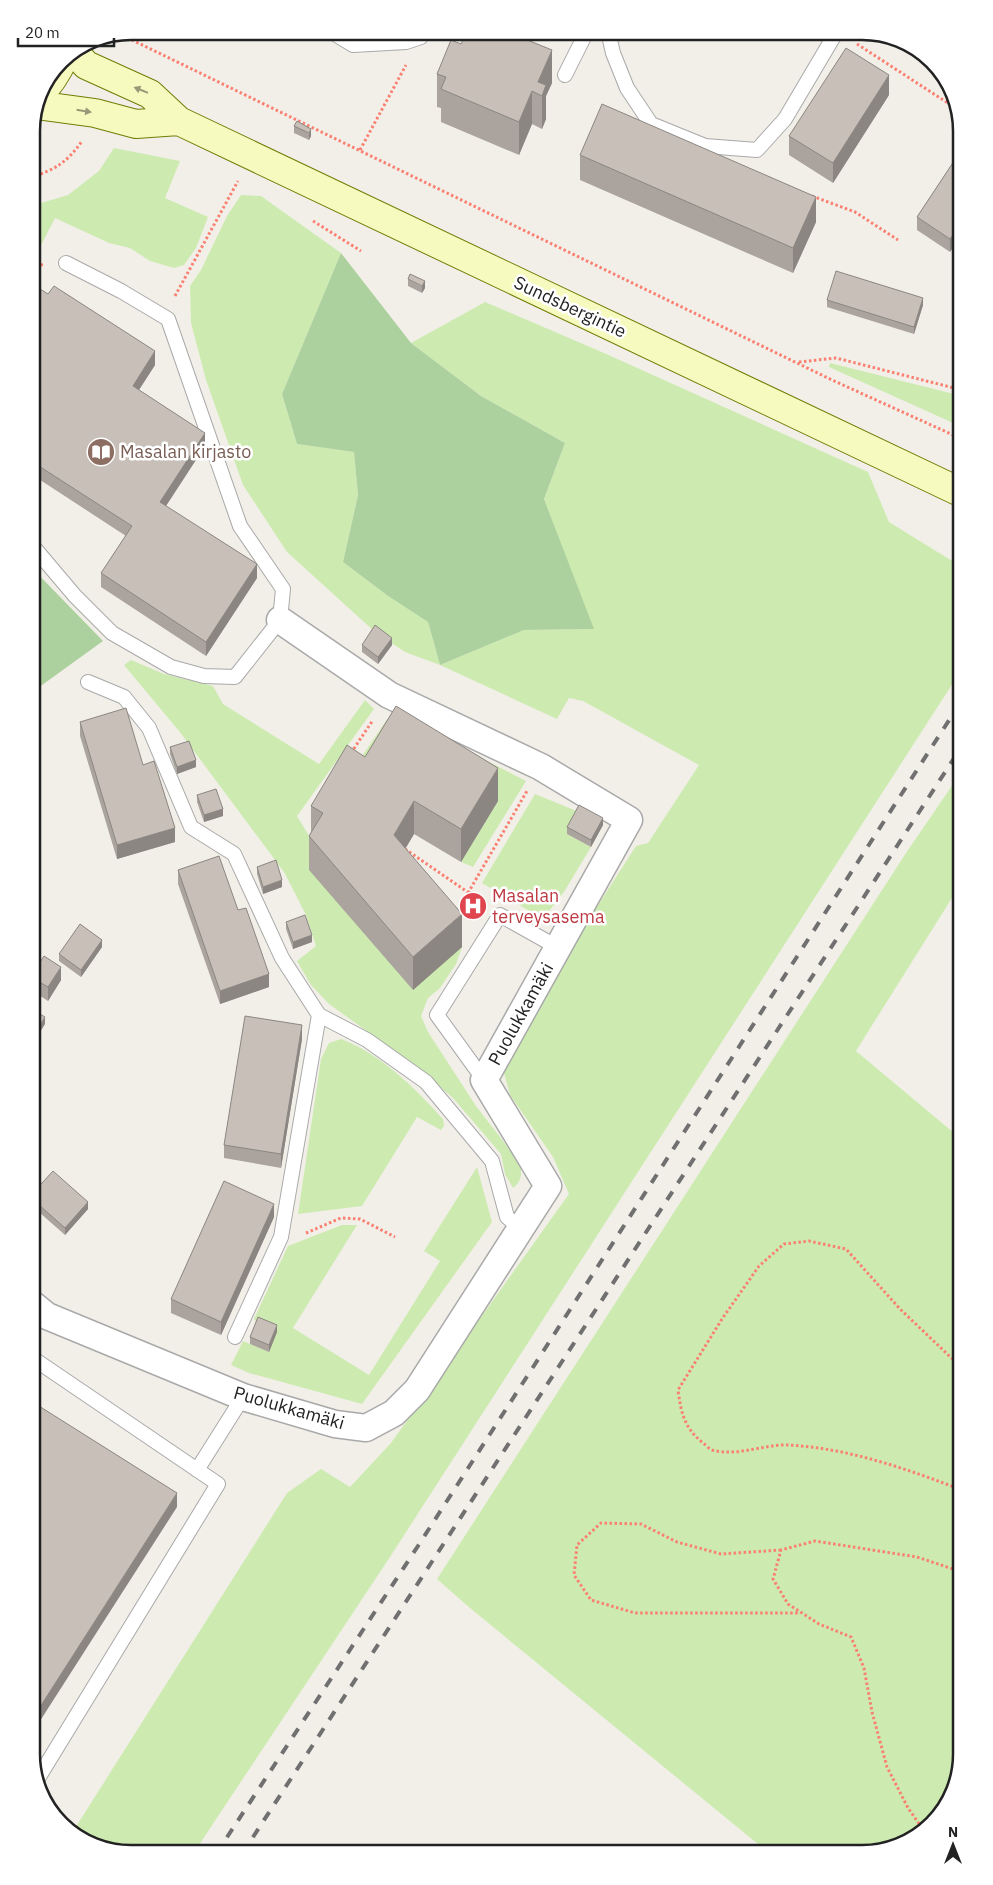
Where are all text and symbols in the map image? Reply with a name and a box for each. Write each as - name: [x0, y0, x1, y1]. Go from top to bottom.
- scale bar: [18, 15, 114, 47]
- text: 20 m: [25, 23, 60, 42]
- one-way arrow: [134, 86, 148, 94]
- one-way arrow: [77, 107, 93, 115]
- street label: Sundsbergintie: [510, 270, 630, 343]
- library icon: Masalan kirjasto: [86, 437, 116, 467]
- place label: Masalan kirjasto: [120, 440, 251, 463]
- place label: Masalan terveysasema: [492, 884, 605, 928]
- hospital icon: Masalan terveysasema: [458, 891, 488, 921]
- street label: Puolukkamäki: [483, 958, 558, 1069]
- street label: Puolukkamäki: [231, 1381, 347, 1434]
- north arrow: [928, 1820, 978, 1870]
- text: N: [948, 1823, 958, 1841]

